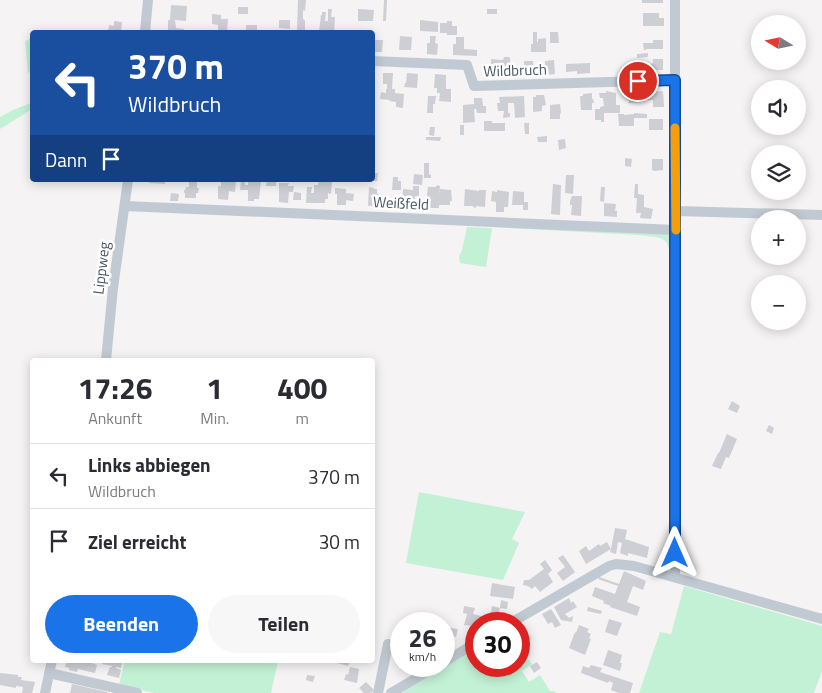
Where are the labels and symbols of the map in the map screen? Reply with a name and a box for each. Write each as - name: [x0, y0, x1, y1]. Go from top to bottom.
- north arrow: [751, 15, 806, 70]
- street label: Wildbruch: [483, 57, 547, 83]
- pin: [617, 60, 659, 102]
- street label: Weißfeld: [372, 190, 430, 216]
- street label: Lippweg: [86, 240, 116, 296]
- position arrow: [648, 526, 700, 578]
- speed limit sign: 30: [465, 612, 530, 677]

